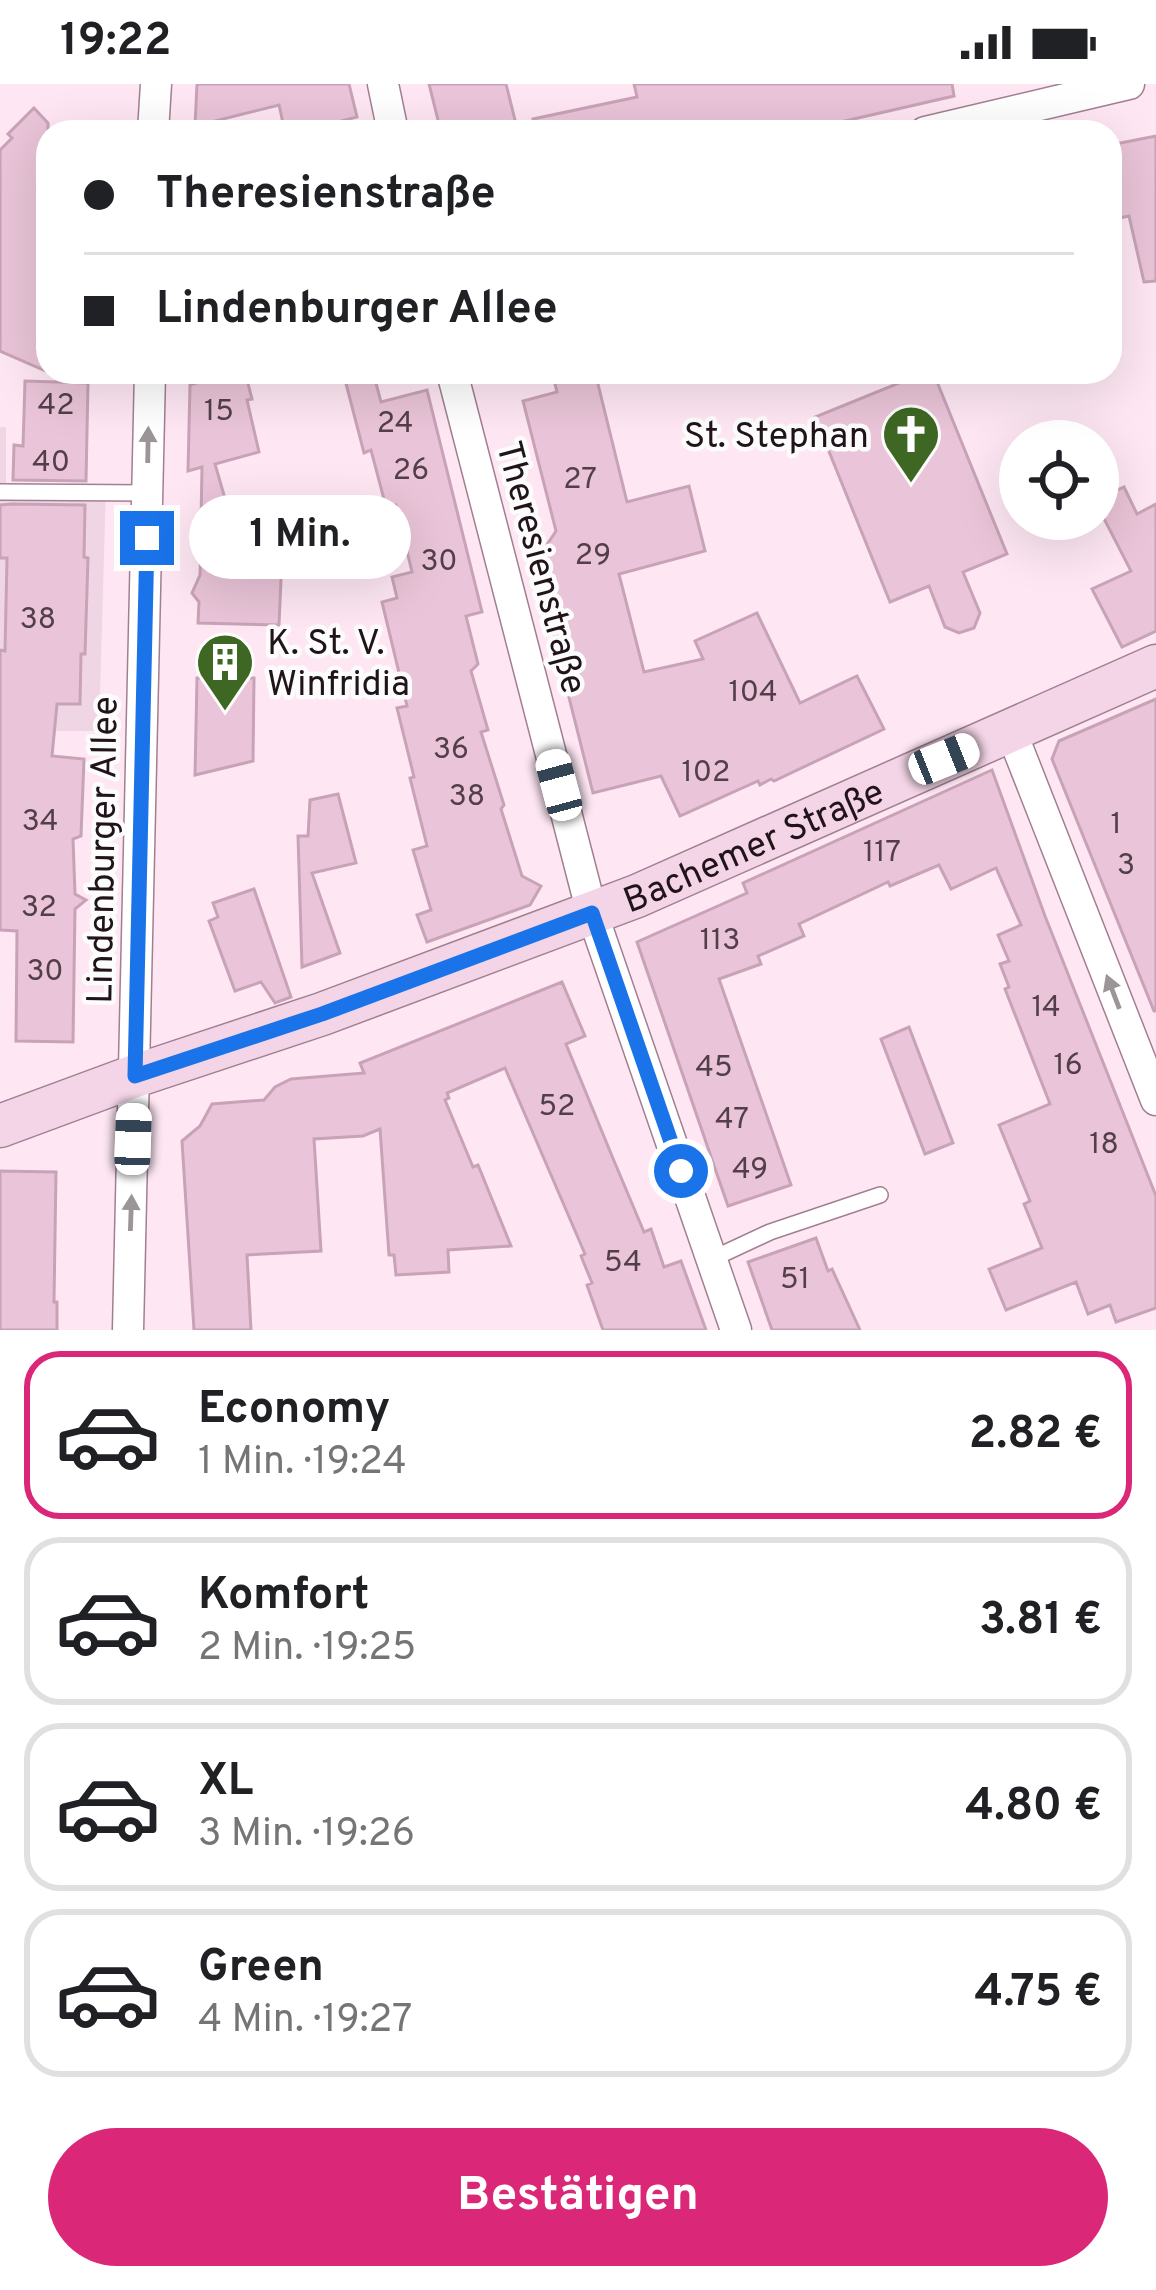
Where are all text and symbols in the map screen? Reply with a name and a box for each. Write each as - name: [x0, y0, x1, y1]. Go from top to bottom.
- text: 19:22: [60, 14, 172, 71]
- text: Theresienstraße: [156, 167, 495, 224]
- text: Lindenburger Allee: [156, 282, 558, 339]
- house number: 42: [38, 388, 75, 425]
- house number: 15: [204, 394, 234, 431]
- church icon: St. Stephan: [880, 403, 942, 485]
- house number: 24: [377, 406, 413, 443]
- place label: St. Stephan: [684, 415, 869, 461]
- map controls: [999, 420, 1119, 540]
- button: locate: [999, 420, 1119, 540]
- one-way arrow: [139, 425, 158, 463]
- street label: Theresienstraße: [483, 437, 595, 699]
- house number: 40: [32, 445, 70, 482]
- house number: 26: [393, 453, 429, 490]
- house number: 27: [563, 462, 597, 499]
- callout: 1 Min.: [189, 496, 411, 580]
- route end: [120, 511, 174, 565]
- text: 1 Min.: [250, 512, 350, 561]
- house number: 29: [575, 538, 611, 575]
- house number: 30: [420, 544, 458, 581]
- house number: 38: [20, 602, 56, 639]
- place label: K. St. V. Winfridia: [267, 622, 410, 709]
- building icon: K. St. V. Winfridia: [194, 631, 256, 713]
- house number: 104: [728, 675, 778, 712]
- street label: Lindenburger Allee: [79, 696, 131, 1004]
- car: [904, 729, 984, 789]
- house number: 36: [433, 732, 469, 769]
- car: [532, 746, 586, 824]
- house number: 102: [682, 755, 730, 792]
- street label: Bachemer Straße: [618, 771, 892, 926]
- house number: 38: [449, 779, 485, 816]
- house number: 34: [22, 804, 58, 841]
- house number: 1: [1110, 807, 1122, 844]
- house number: 117: [863, 835, 901, 872]
- house number: 3: [1117, 848, 1135, 885]
- house number: 32: [21, 890, 57, 927]
- house number: 113: [700, 923, 740, 960]
- house number: 30: [26, 954, 64, 991]
- one-way arrow: [1103, 973, 1122, 1009]
- house number: 14: [1031, 990, 1061, 1027]
- house number: 16: [1053, 1048, 1083, 1085]
- house number: 45: [695, 1050, 733, 1087]
- house number: 52: [539, 1089, 575, 1126]
- car: [114, 1102, 152, 1176]
- house number: 47: [715, 1102, 749, 1139]
- house number: 18: [1089, 1127, 1119, 1164]
- route start: [654, 1144, 708, 1198]
- house number: 49: [732, 1152, 768, 1189]
- one-way arrow: [122, 1193, 141, 1231]
- house number: 54: [604, 1245, 642, 1282]
- house number: 51: [780, 1262, 810, 1299]
- icon: car: [54, 1381, 162, 1489]
- text: Economy: [198, 1382, 390, 1439]
- text: 2.82 €: [969, 1407, 1102, 1464]
- text: 1 Min. · 19:24: [198, 1439, 407, 1488]
- icon: car: [54, 1567, 162, 1675]
- text: Komfort: [198, 1568, 370, 1625]
- text: 3.81 €: [979, 1593, 1102, 1650]
- text: 2 Min. · 19:25: [198, 1625, 416, 1674]
- icon: car: [54, 1753, 162, 1861]
- text: XL: [198, 1754, 253, 1811]
- text: 4.80 €: [965, 1779, 1102, 1836]
- text: 3 Min. · 19:26: [198, 1811, 415, 1860]
- icon: car: [54, 1939, 162, 2047]
- text: Green: [198, 1940, 324, 1997]
- text: 4.75 €: [975, 1965, 1102, 2022]
- text: 4 Min. · 19:27: [198, 1997, 412, 2046]
- button: Bestätigen: [48, 2128, 1108, 2266]

